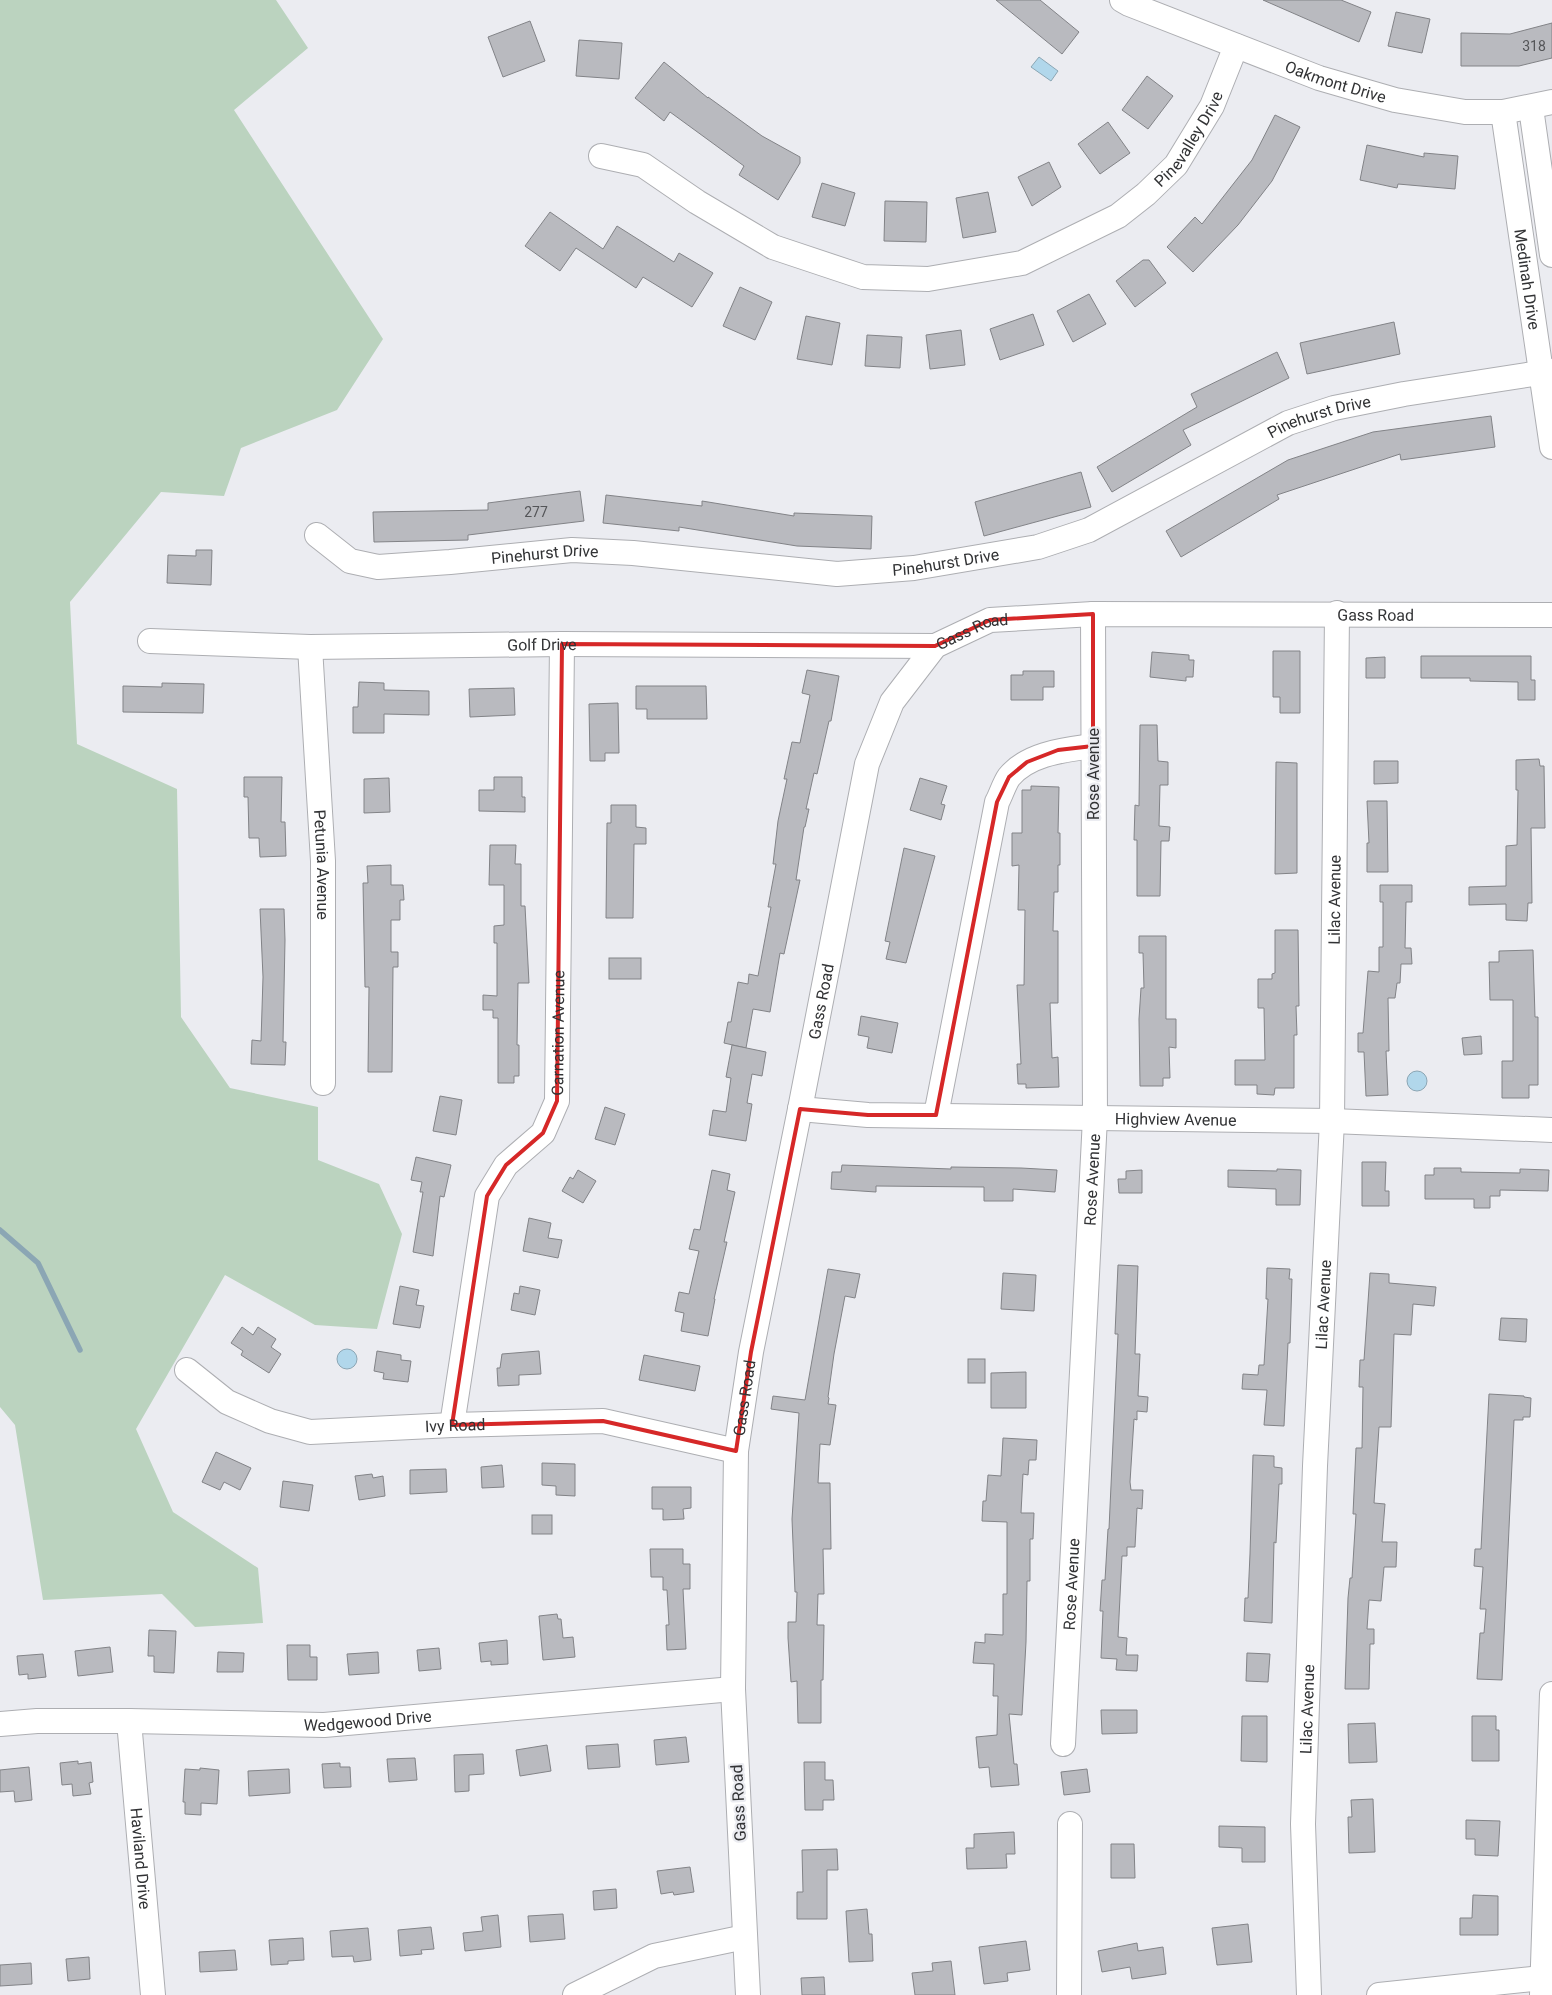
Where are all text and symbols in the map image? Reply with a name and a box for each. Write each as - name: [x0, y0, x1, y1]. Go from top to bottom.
- house number: 318: [1522, 38, 1546, 54]
- street label: Oakmont Drive: [1282, 57, 1388, 107]
- street label: Pinevalley Drive: [1150, 88, 1227, 191]
- street label: Medinah Drive: [1510, 228, 1544, 331]
- street label: Pinehurst Drive: [1264, 392, 1372, 442]
- house number: 277: [524, 504, 548, 520]
- street label: Pinehurst Drive: [490, 541, 599, 568]
- street label: Pinehurst Drive: [892, 545, 1001, 580]
- street label: Gass Road: [1337, 606, 1414, 625]
- street label: Gass Road: [933, 610, 1009, 654]
- street label: Golf Drive: [507, 635, 577, 655]
- street label: Rose Avenue: [1084, 728, 1103, 820]
- street label: Petunia Avenue: [310, 809, 332, 920]
- street label: Lilac Avenue: [1325, 855, 1345, 945]
- street label: Gass Road: [805, 962, 838, 1041]
- street label: Carnation Avenue: [548, 970, 568, 1096]
- street label: Highview Avenue: [1115, 1109, 1237, 1130]
- street label: Rose Avenue: [1081, 1133, 1104, 1226]
- street label: Lilac Avenue: [1312, 1259, 1335, 1350]
- street label: Gass Road: [729, 1359, 760, 1437]
- street label: Ivy Road: [425, 1415, 486, 1436]
- street label: Rose Avenue: [1060, 1538, 1084, 1631]
- street label: Lilac Avenue: [1296, 1664, 1318, 1754]
- street label: Wedgewood Drive: [304, 1707, 432, 1735]
- street label: Gass Road: [727, 1764, 750, 1842]
- street label: Haviland Drive: [127, 1807, 154, 1910]

